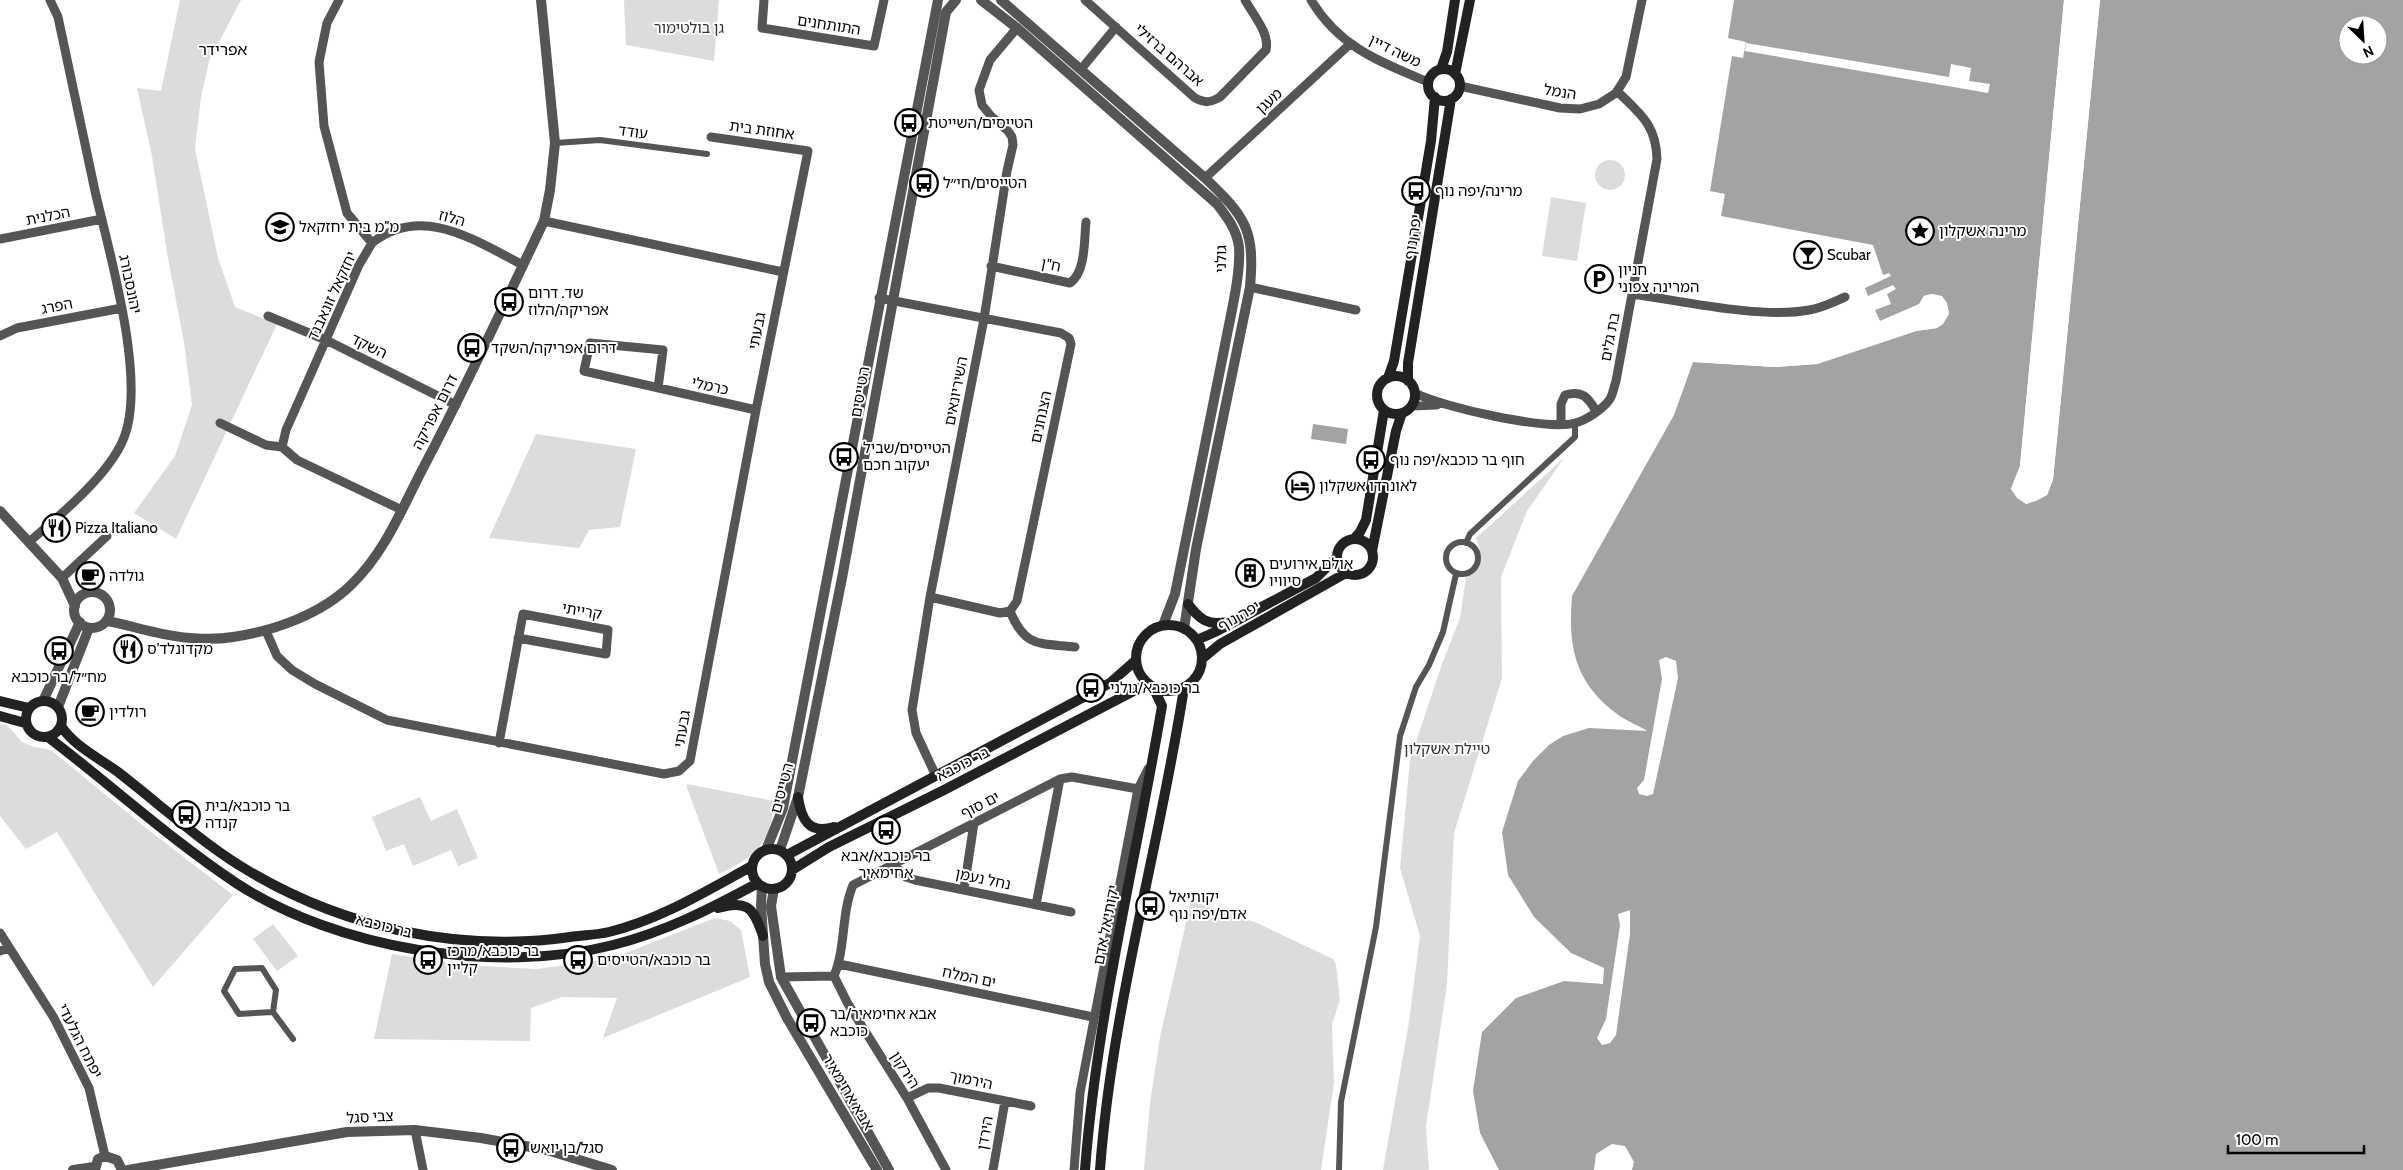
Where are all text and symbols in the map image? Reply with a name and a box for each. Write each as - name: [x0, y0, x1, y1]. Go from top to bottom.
- street label: התותחנים: [796, 11, 862, 39]
- north arrow: [2338, 15, 2388, 65]
- park label: גן בולטימור: [654, 19, 725, 37]
- street label: אברהם ברזילי: [1131, 20, 1207, 90]
- street label: משה דיין: [1366, 31, 1424, 71]
- district label: אפרידר: [199, 40, 247, 59]
- text: N: [2360, 42, 2377, 62]
- street label: הנמל: [1542, 81, 1578, 103]
- street label: מעגן: [1252, 84, 1286, 118]
- bus stop icon: הטייסים/השייטת: [894, 108, 924, 138]
- place label: הטייסים/השייטת: [928, 114, 1033, 132]
- street label: אחוזת בית: [728, 117, 796, 143]
- street label: עודד: [617, 121, 649, 143]
- bus stop icon: הטייסים/חי״ל: [909, 168, 939, 198]
- place label: הטייסים/חי״ל: [943, 174, 1027, 192]
- bus stop icon: מרינה/יפה נוף: [1401, 176, 1431, 206]
- place label: מרינה/יפה נוף: [1435, 182, 1523, 200]
- street label: הכלנית: [24, 203, 72, 229]
- street label: הלוז: [437, 206, 467, 230]
- school or university icon: מ"מ בית יחזקאל: [265, 212, 295, 242]
- street label: יפה נוף: [1401, 213, 1425, 261]
- place icon: מרינה אשקלון: [1905, 216, 1935, 246]
- place label: מ"מ בית יחזקאל: [299, 218, 399, 236]
- place label: מרינה אשקלון: [1939, 222, 2027, 240]
- bar icon: Scubar: [1793, 240, 1823, 270]
- street label: גולני: [1212, 245, 1230, 273]
- place label: Scubar: [1827, 246, 1871, 264]
- street label: יחזקאל זונאבנד: [304, 249, 360, 343]
- street label: יהונסבורג: [115, 253, 145, 315]
- street label: ח"ן: [1039, 254, 1063, 276]
- place label: חניון המרינה צפוני: [1618, 261, 1699, 296]
- parking icon: חניון המרינה צפוני: [1584, 264, 1614, 294]
- place label: שד. דרום אפריקה/הלוז: [528, 284, 609, 319]
- bus stop icon: שד. דרום אפריקה/הלוז: [494, 287, 524, 317]
- street label: הפרג: [40, 294, 74, 318]
- street label: גבעתי: [745, 310, 769, 351]
- street label: בת גלים: [1596, 311, 1624, 363]
- street label: השקד: [348, 330, 390, 362]
- bus stop icon: דרום אפריקה/השקד: [457, 333, 487, 363]
- place label: דרום אפריקה/השקד: [491, 339, 616, 357]
- street label: השיריונאים: [940, 355, 972, 427]
- street label: הטייסים: [847, 365, 873, 419]
- street label: דרום אפריקה: [408, 371, 462, 453]
- street label: כרמלי: [690, 373, 731, 399]
- street label: הצנחנים: [1027, 389, 1055, 445]
- place label: הטייסים/שביל יעקוב חכם: [863, 439, 951, 474]
- bus stop icon: הטייסים/שביל יעקוב חכם: [829, 442, 859, 472]
- bus stop icon: חוף בר כוכבא/יפה נוף: [1356, 445, 1386, 475]
- place label: חוף בר כוכבא/יפה נוף: [1390, 451, 1525, 469]
- hotel icon: לאונרדו אשקלון: [1285, 471, 1315, 501]
- place label: לאונרדו אשקלון: [1319, 477, 1417, 495]
- restaurant icon: Pizza Italiano: [41, 513, 71, 543]
- place label: Pizza Italiano: [75, 519, 158, 537]
- place label: אולם אירועים סיוויו: [1269, 555, 1353, 590]
- building icon: אולם אירועים סיוויו: [1235, 558, 1265, 588]
- cafe icon: גולדה: [75, 561, 105, 591]
- place label: גולדה: [109, 567, 145, 585]
- street label: יפה נוף: [1215, 597, 1263, 635]
- street label: קרייתי: [561, 599, 603, 623]
- restaurant icon: מקדונלד'ס: [113, 634, 143, 664]
- bus stop icon: מח״ל/בר כוכבא: [44, 636, 74, 666]
- place label: מקדונלד'ס: [147, 640, 213, 658]
- place label: מח״ל/בר כוכבא: [11, 668, 107, 686]
- bus stop icon: בר כוכבא/גולני: [1076, 673, 1106, 703]
- place label: בר כוכבא/גולני: [1110, 679, 1201, 697]
- cafe icon: רולדין: [75, 697, 105, 727]
- place label: רולדין: [109, 703, 147, 721]
- street label: גבעתי: [670, 709, 694, 749]
- park label: טיילת אשקלון: [1404, 740, 1490, 758]
- street label: בר כוכבא: [933, 743, 993, 785]
- street label: הטייסים: [767, 761, 797, 815]
- street label: ים סוף: [958, 788, 1002, 822]
- place label: בר כוכבא/בית קנדה: [205, 797, 291, 832]
- bus stop icon: בר כוכבא/בית קנדה: [171, 800, 201, 830]
- bus stop icon: בר כוכבא/אבא אחימאיר: [871, 815, 901, 845]
- place label: בר כוכבא/אבא אחימאיר: [841, 847, 931, 882]
- street label: נחל נעמן: [954, 864, 1012, 894]
- street label: יקותיאל אדם: [1089, 884, 1123, 966]
- place label: יקותיאל אדם/יפה נוף: [1169, 888, 1247, 923]
- bus stop icon: יקותיאל אדם/יפה נוף: [1135, 891, 1165, 921]
- street label: בר כוכבא: [354, 910, 414, 942]
- place label: בר כוכבא/מרכז קליין: [447, 942, 540, 977]
- bus stop icon: בר כוכבא/מרכז קליין: [413, 945, 443, 975]
- bus stop icon: בר כוכבא/הטייסים: [563, 945, 593, 975]
- place label: בר כוכבא/הטייסים: [597, 951, 711, 969]
- street label: ים המלח: [940, 963, 998, 991]
- street label: יפתח הגלעדי: [54, 1001, 106, 1081]
- place label: אבא אחימאיר/בר כוכבא: [830, 1005, 937, 1040]
- bus stop icon: אבא אחימאיר/בר כוכבא: [796, 1008, 826, 1038]
- street label: הירקון: [887, 1048, 923, 1092]
- street label: אבא אחימאיר: [818, 1051, 878, 1133]
- street label: הירמוך: [948, 1067, 994, 1093]
- street label: צבי סגל: [346, 1107, 394, 1127]
- street label: הירדן: [973, 1114, 997, 1152]
- scale bar: [2228, 1122, 2364, 1154]
- text: 100 m: [2236, 1131, 2278, 1149]
- bus stop icon: סגל/בן יואש: [496, 1133, 526, 1163]
- place label: סגל/בן יואש: [530, 1139, 604, 1157]

